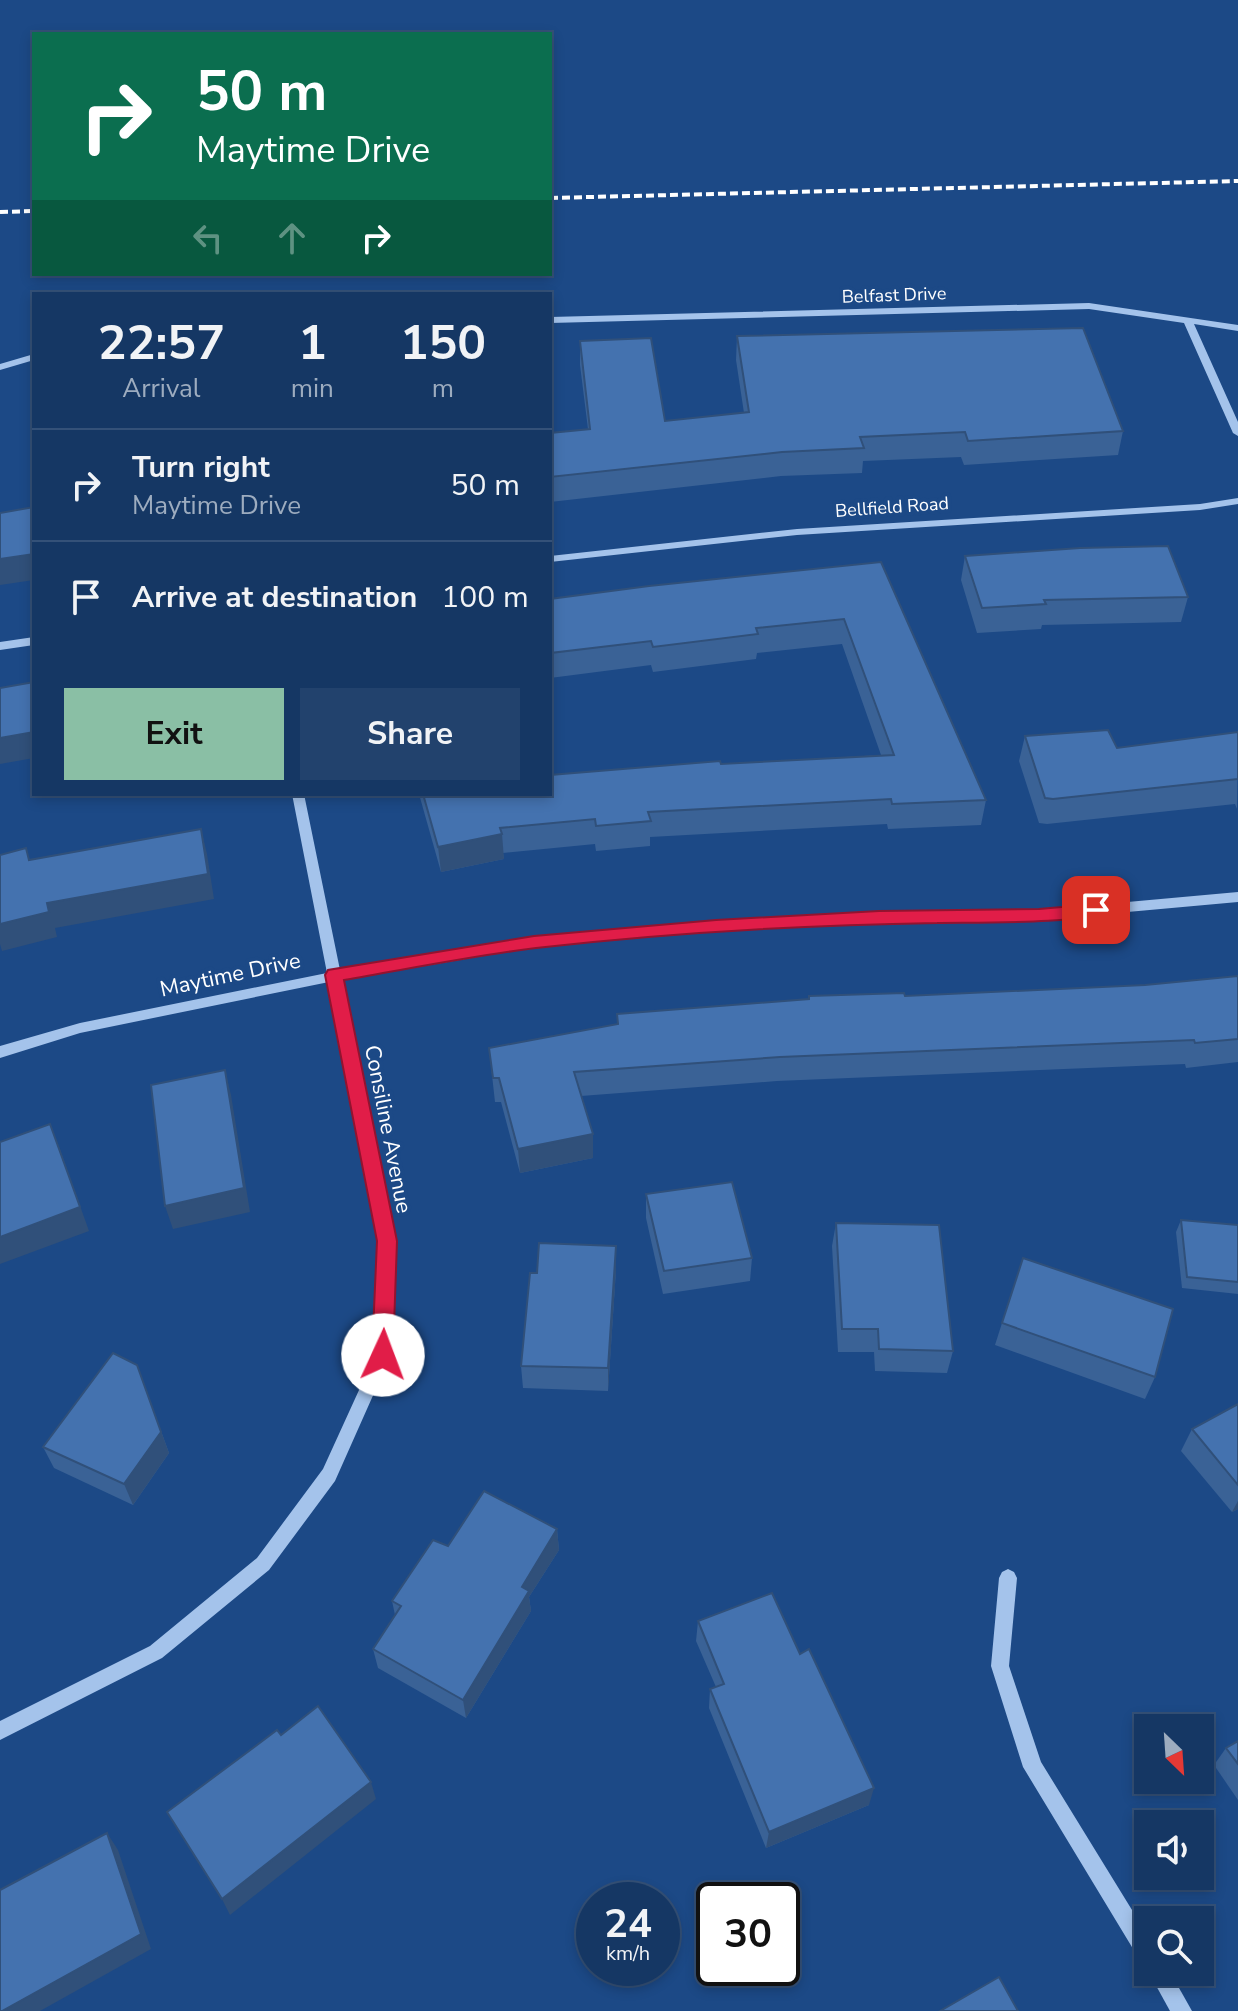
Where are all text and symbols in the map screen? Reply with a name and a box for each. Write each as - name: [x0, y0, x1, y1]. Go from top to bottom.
- text: 50 m: [196, 53, 327, 130]
- icon: right: [64, 64, 168, 168]
- text: Maytime Drive: [196, 126, 430, 175]
- icon: left: [186, 216, 230, 260]
- icon: ahead: [270, 216, 314, 260]
- icon: right: [354, 216, 398, 260]
- street label: Belfast Drive: [841, 281, 947, 309]
- text: 22:57: [98, 310, 225, 376]
- text: 1: [298, 310, 327, 376]
- text: 150: [400, 310, 486, 376]
- text: Arrival: [122, 371, 201, 406]
- text: min: [291, 371, 334, 406]
- text: m: [432, 371, 454, 406]
- text: Turn right: [132, 447, 270, 488]
- icon: right: [64, 463, 108, 507]
- text: 50 m: [451, 465, 520, 506]
- text: Maytime Drive: [132, 488, 301, 523]
- street label: Bellfield Road: [834, 491, 950, 523]
- icon: arrive: [64, 575, 108, 619]
- text: Arrive at destination: [132, 577, 417, 618]
- text: 100 m: [441, 577, 529, 618]
- button: Exit: [64, 688, 284, 780]
- button: Share: [300, 688, 520, 780]
- pin: [1062, 876, 1130, 944]
- icon: arrive: [1074, 888, 1118, 932]
- street label: Maytime Drive: [157, 945, 303, 1005]
- street label: Consiline Avenue: [357, 1042, 419, 1216]
- position arrow: [341, 1313, 425, 1397]
- north arrow: [1134, 1714, 1214, 1794]
- map controls: [1134, 1714, 1214, 1986]
- button: sound: [1134, 1810, 1214, 1890]
- speed limit sign: 30: [696, 1882, 800, 1986]
- text: 24: [604, 1897, 652, 1951]
- button: search: [1134, 1906, 1214, 1986]
- text: km/h: [606, 1940, 650, 1967]

